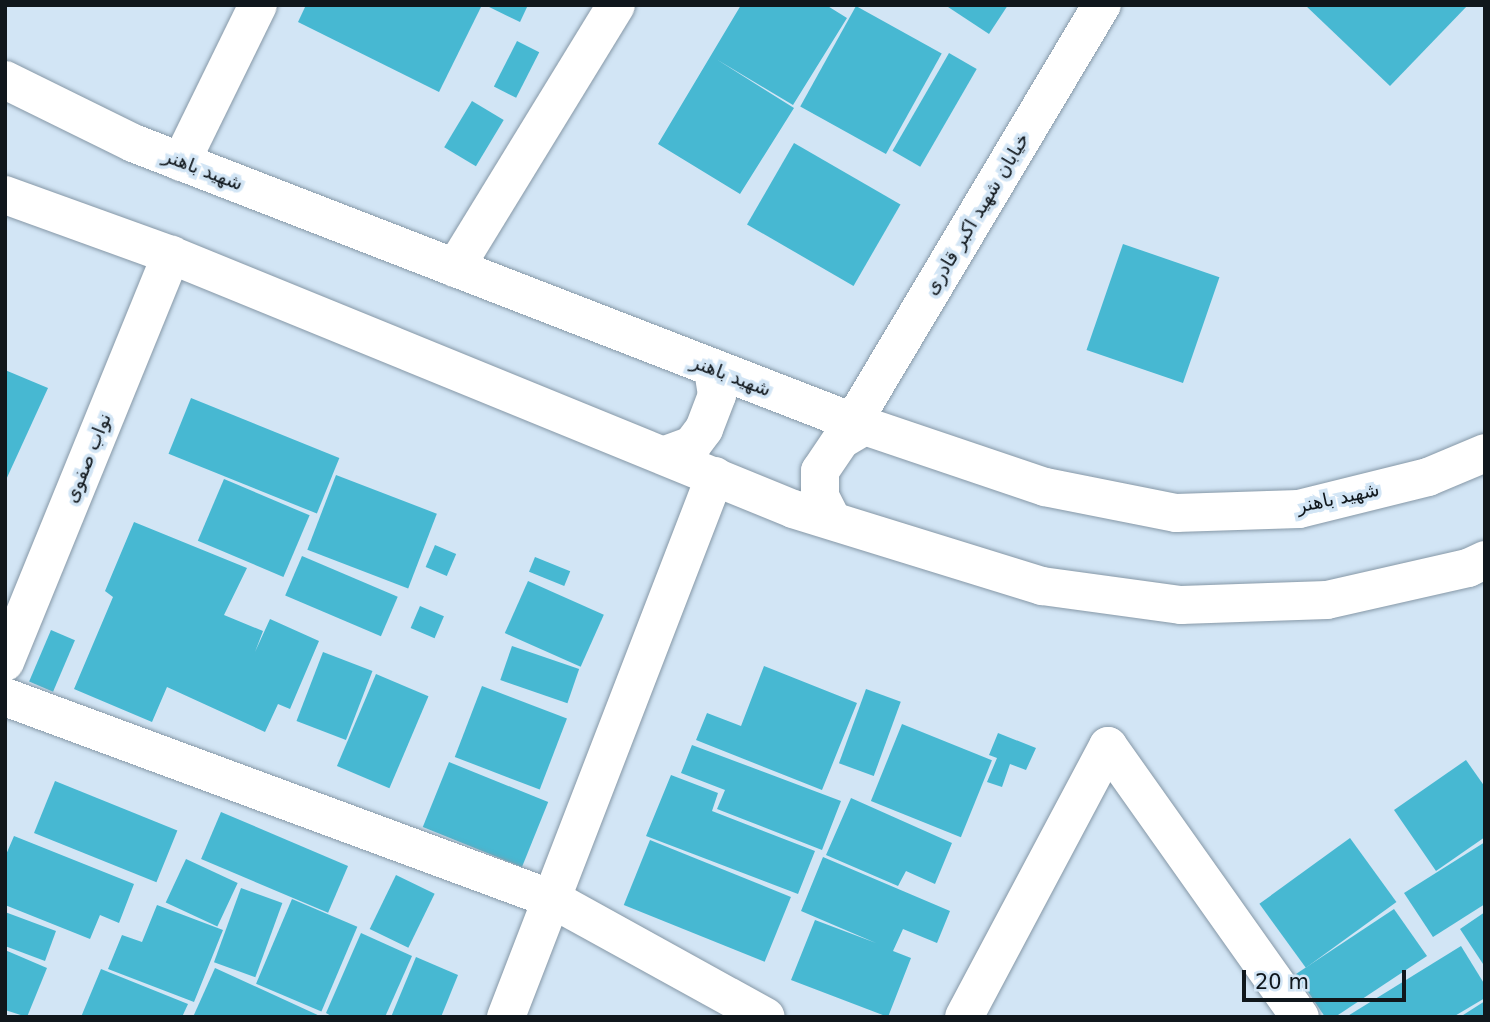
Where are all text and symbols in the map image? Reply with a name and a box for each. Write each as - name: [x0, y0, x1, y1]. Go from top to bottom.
- street label: خیابان شهید اکبر قادری: [920, 129, 1034, 299]
- street label: شهید باهنر: [160, 144, 246, 196]
- street label: شهید باهنر: [688, 350, 774, 402]
- street label: نواب صفوی: [60, 410, 116, 506]
- street label: شهید باهنر: [1295, 478, 1381, 518]
- scale bar: [1245, 956, 1410, 1000]
- text: 20 m: [1255, 970, 1309, 994]

